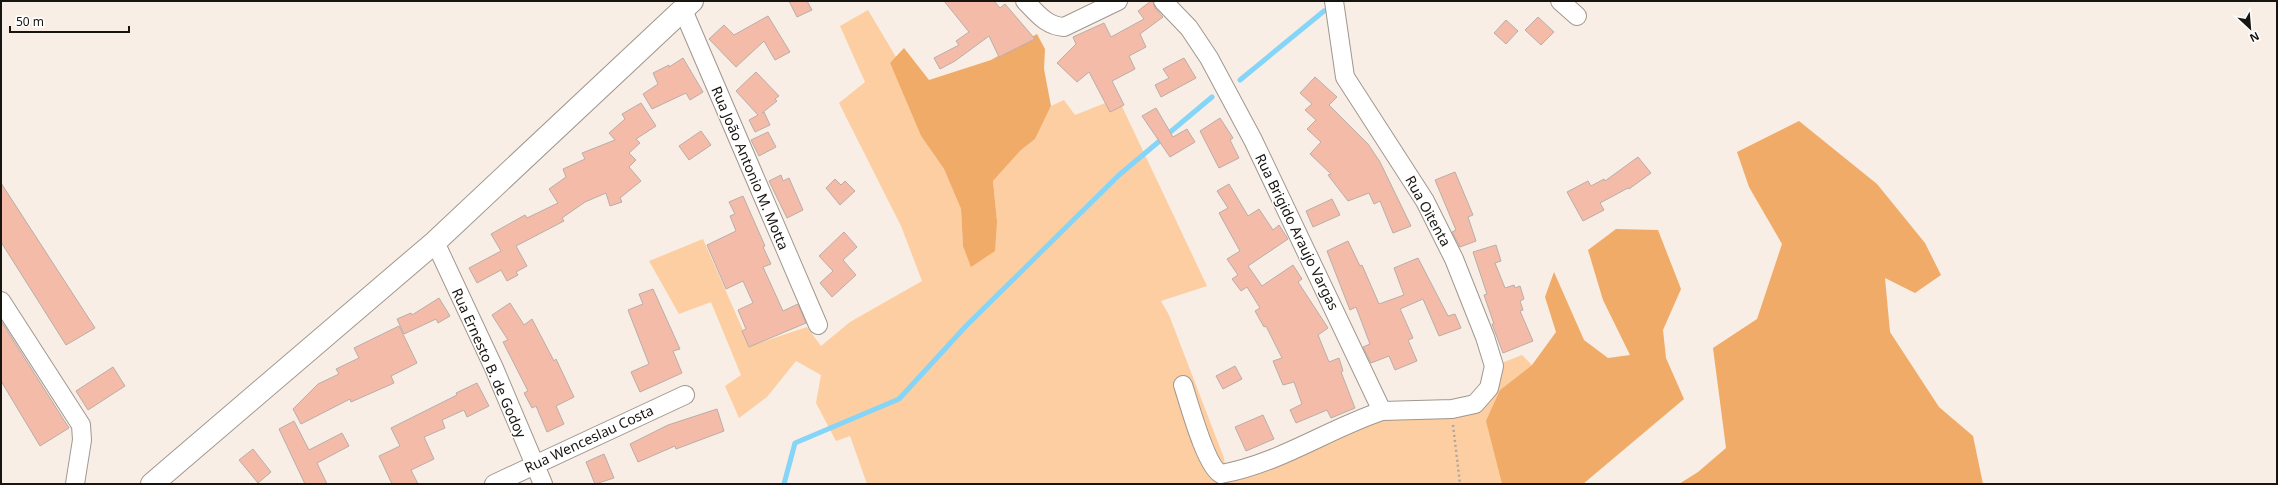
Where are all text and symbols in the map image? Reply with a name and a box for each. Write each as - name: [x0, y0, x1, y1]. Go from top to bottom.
- scale bar: [10, 8, 129, 34]
- north arrow: [2230, 8, 2270, 48]
- text: 50 m: [16, 13, 44, 30]
- text: N: [2247, 29, 2262, 46]
- street label: Rua João Antonio M. Motta: [707, 83, 794, 252]
- street label: Rua Brigido Araujo Vargas: [1251, 150, 1344, 313]
- street label: Rua Oitenta: [1401, 172, 1456, 249]
- street label: Rua Ernesto B. de Godoy: [448, 285, 531, 441]
- street label: Rua Wenceslau Costa: [521, 400, 656, 477]

